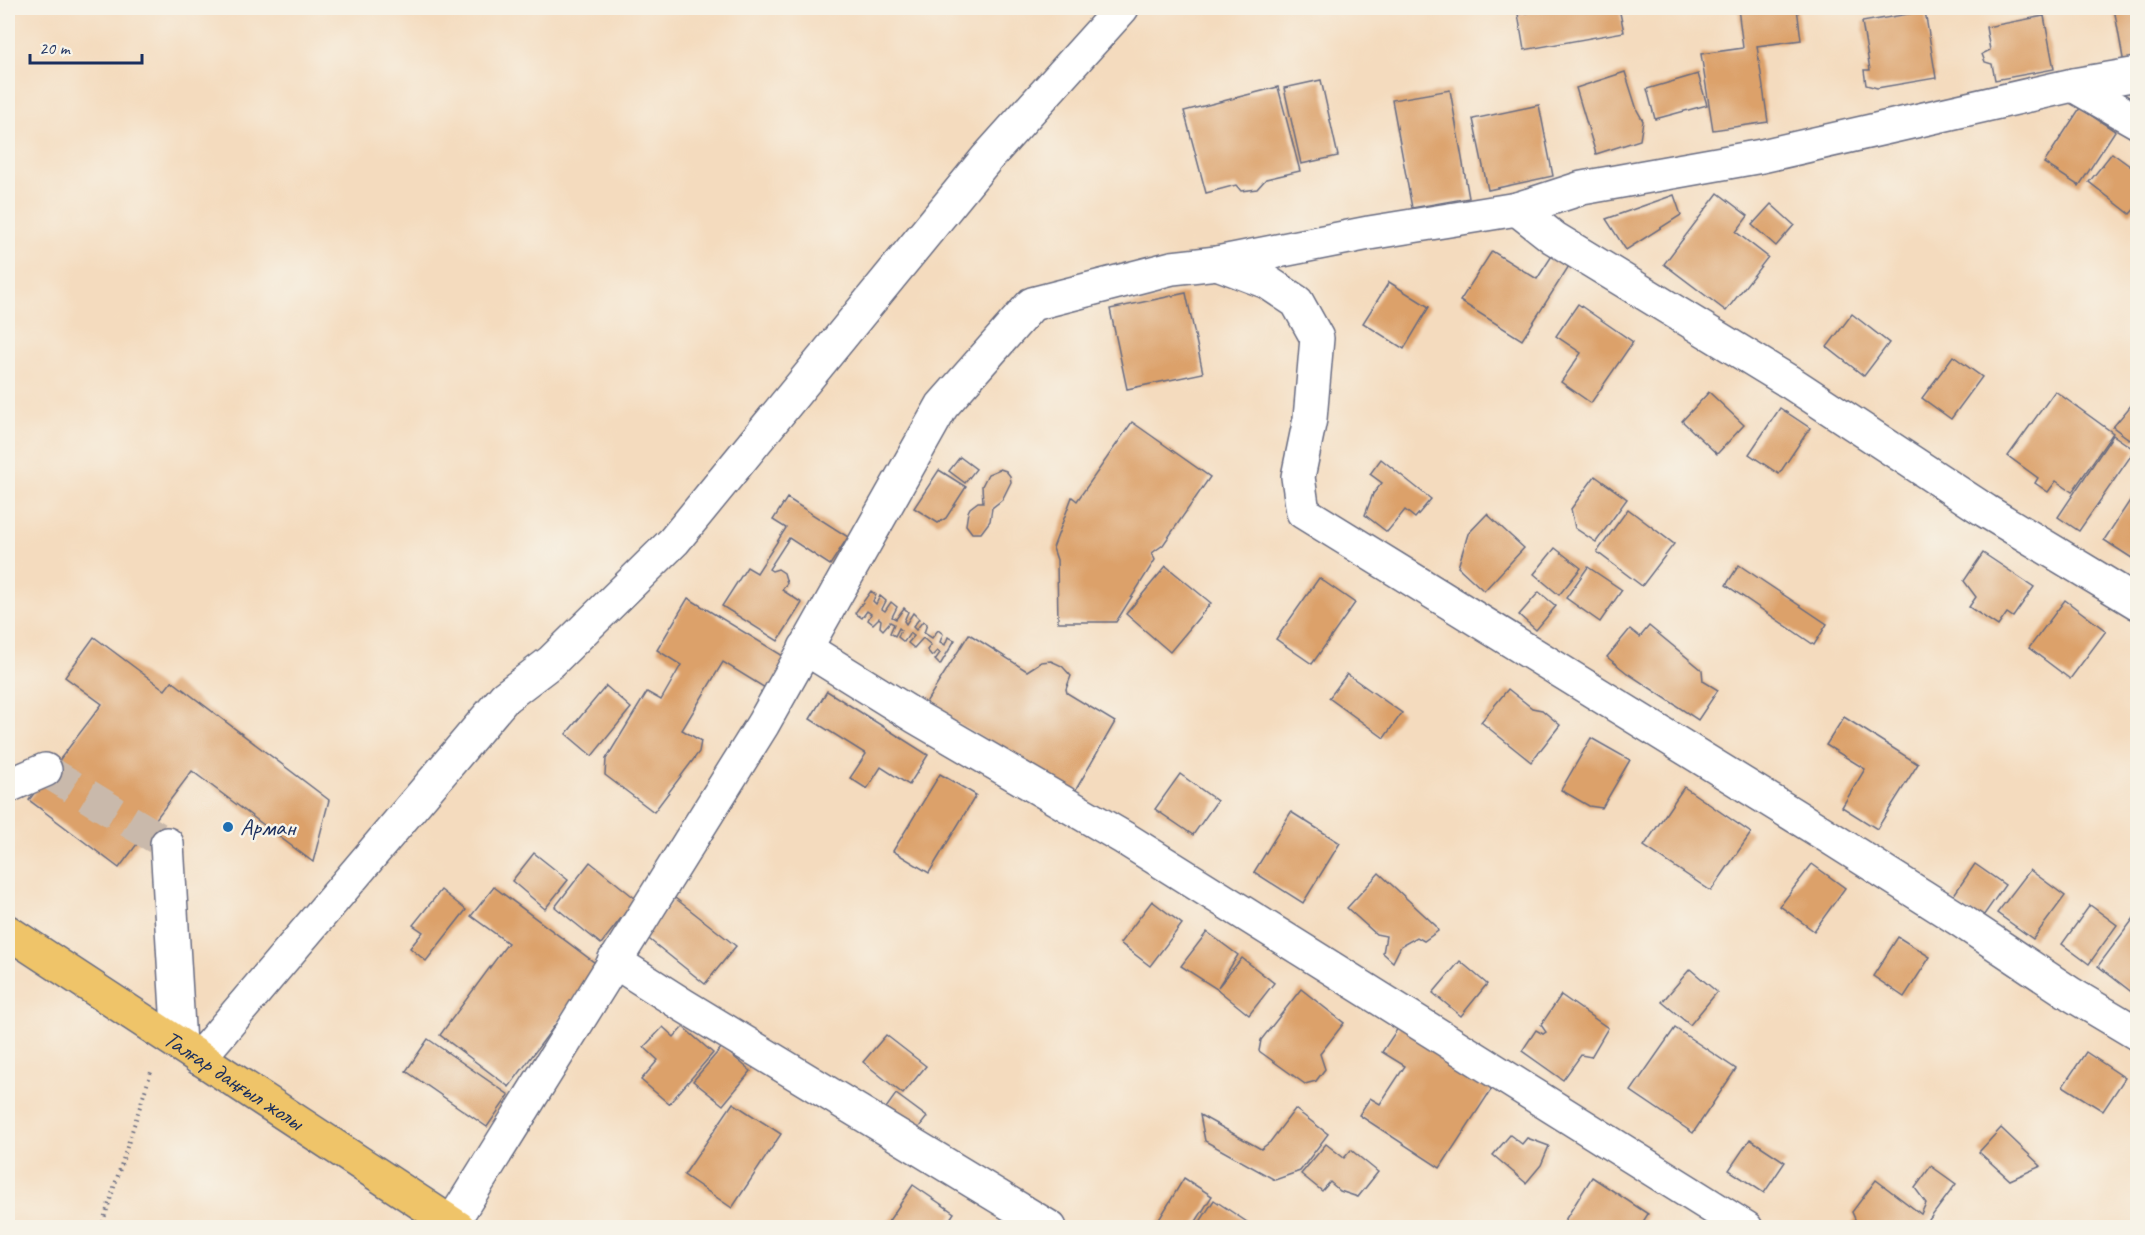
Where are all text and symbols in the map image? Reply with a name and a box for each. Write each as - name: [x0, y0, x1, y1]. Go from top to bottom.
- scale bar: [30, 27, 142, 65]
- text: 20 m: [39, 37, 72, 59]
- place label: Арман: [240, 812, 298, 842]
- marker: Арман: [221, 820, 235, 834]
- street label: Талғар даңғыл жолы: [158, 1023, 311, 1138]

